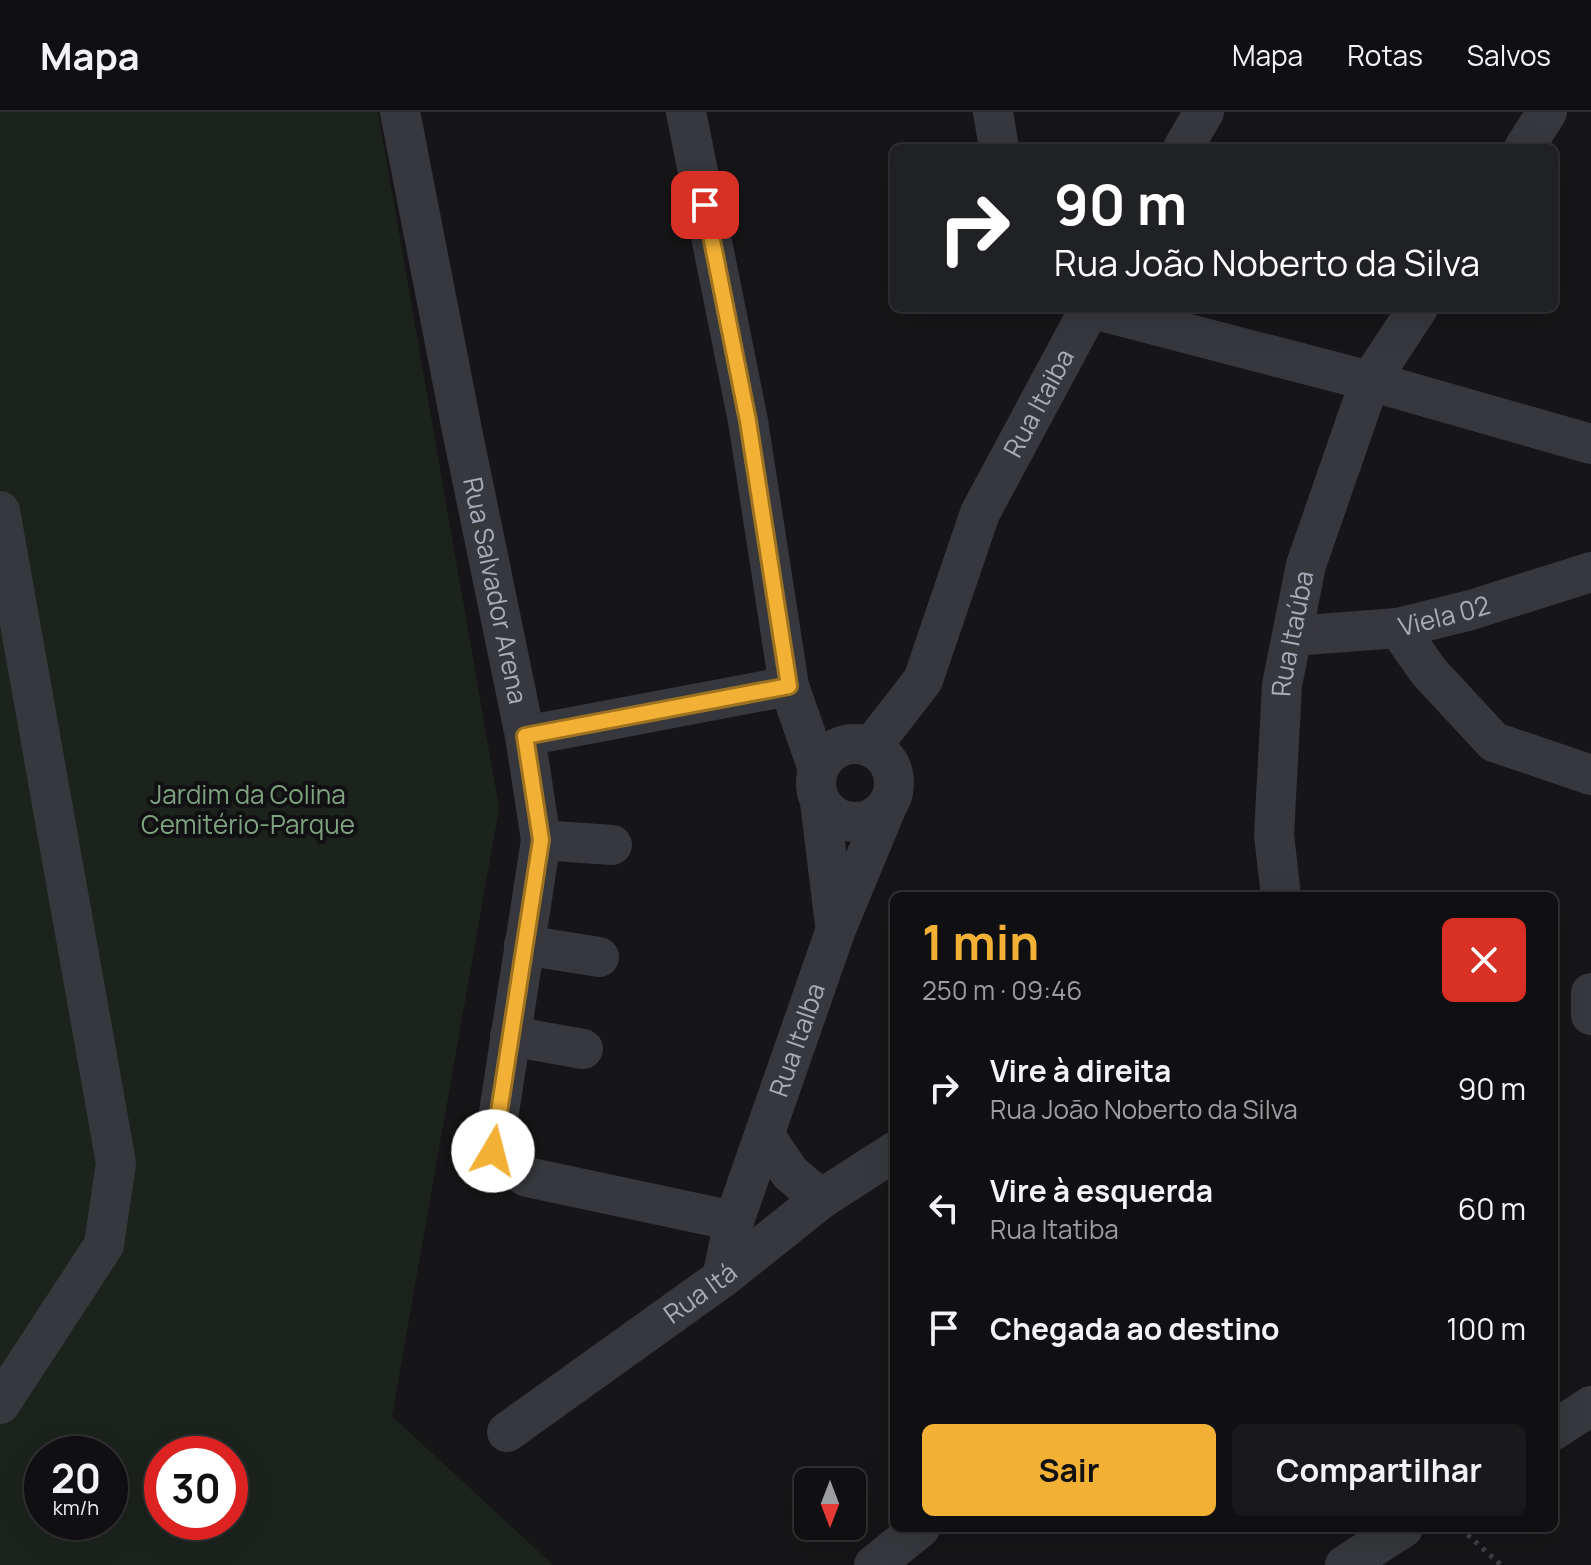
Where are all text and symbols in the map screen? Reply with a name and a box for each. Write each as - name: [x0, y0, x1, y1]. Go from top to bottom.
- text: Mapa: [40, 29, 140, 81]
- text: Mapa: [1232, 36, 1303, 74]
- text: Rotas: [1347, 36, 1423, 74]
- text: Salvos: [1467, 36, 1551, 74]
- text: 90 m: [1054, 165, 1187, 242]
- pin: [671, 171, 739, 239]
- icon: right: [922, 176, 1026, 280]
- icon: arrive: [683, 183, 727, 227]
- text: Rua João Noberto da Silva: [1054, 238, 1480, 287]
- street label: Rua Itaiba: [994, 342, 1082, 463]
- street label: Rua Salvador Arena: [455, 474, 537, 707]
- street label: Rua Itaúba: [1262, 567, 1321, 697]
- street label: Viela 02: [1395, 586, 1494, 644]
- park label: Jardim da Colina Cemitério-Parque: [141, 776, 355, 842]
- text: 1 min: [922, 909, 1039, 974]
- button: close: [1442, 918, 1526, 1002]
- text: 250 m · 09:46: [922, 972, 1082, 1008]
- street label: Rua Italba: [760, 978, 833, 1101]
- text: Vire à direita: [990, 1050, 1171, 1091]
- icon: right: [922, 1066, 966, 1110]
- text: 90 m: [1458, 1068, 1526, 1109]
- text: Rua João Noberto da Silva: [990, 1091, 1298, 1127]
- position arrow: [451, 1109, 535, 1193]
- text: Vire à esquerda: [990, 1170, 1213, 1211]
- icon: left: [922, 1186, 966, 1230]
- text: 60 m: [1458, 1188, 1526, 1229]
- text: Rua Itatiba: [990, 1211, 1119, 1247]
- street label: Rua Itá: [656, 1254, 744, 1331]
- icon: arrive: [922, 1306, 966, 1350]
- text: Chegada ao destino: [990, 1308, 1280, 1349]
- text: 100 m: [1446, 1308, 1526, 1349]
- button: Sair: [922, 1424, 1216, 1516]
- button: Compartilhar: [1232, 1424, 1526, 1516]
- speed limit sign: 30: [144, 1436, 248, 1540]
- text: 20: [51, 1450, 101, 1505]
- north arrow: [794, 1468, 866, 1540]
- map controls: [794, 1468, 866, 1540]
- text: km/h: [53, 1494, 99, 1521]

